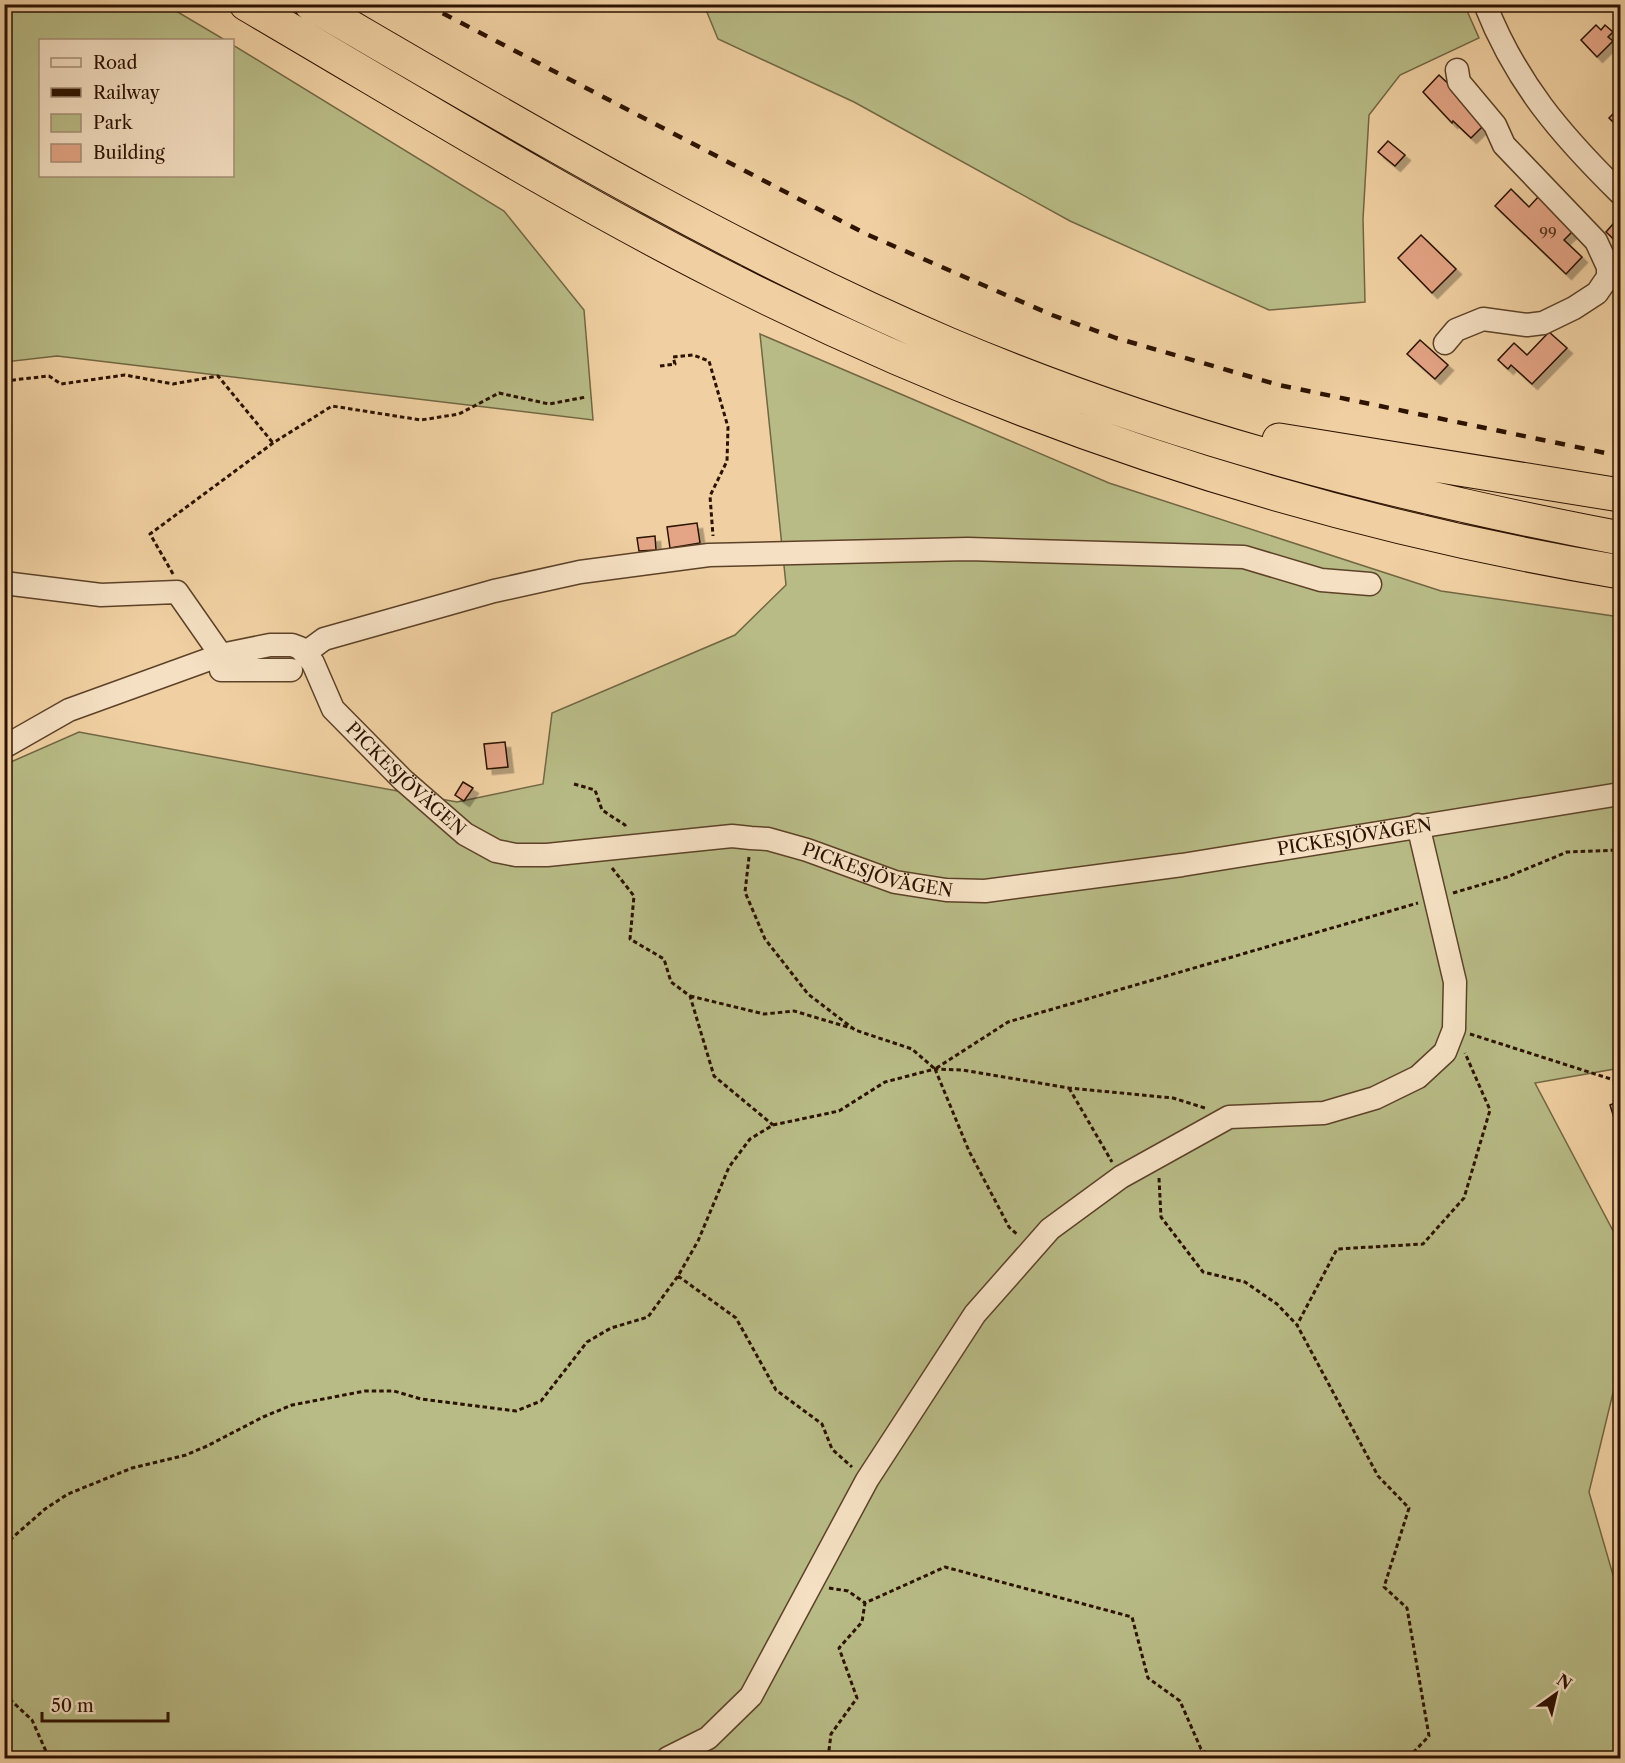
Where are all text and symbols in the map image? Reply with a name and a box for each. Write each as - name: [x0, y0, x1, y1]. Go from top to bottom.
- legend: [39, 39, 234, 177]
- text: Road: [93, 52, 138, 74]
- text: Railway: [93, 82, 161, 104]
- text: Park: [93, 112, 134, 134]
- text: Building: [93, 142, 165, 164]
- house number: 99: [1539, 223, 1557, 242]
- street label: PICKESJÖVÄGEN: [341, 717, 470, 841]
- street label: PICKESJÖVÄGEN: [1275, 814, 1434, 860]
- street label: PICKESJÖVÄGEN: [799, 838, 954, 902]
- north arrow: [1526, 1664, 1586, 1724]
- text: N: [1553, 1669, 1576, 1694]
- scale bar: [42, 1685, 168, 1723]
- text: 50 m: [51, 1695, 94, 1717]

